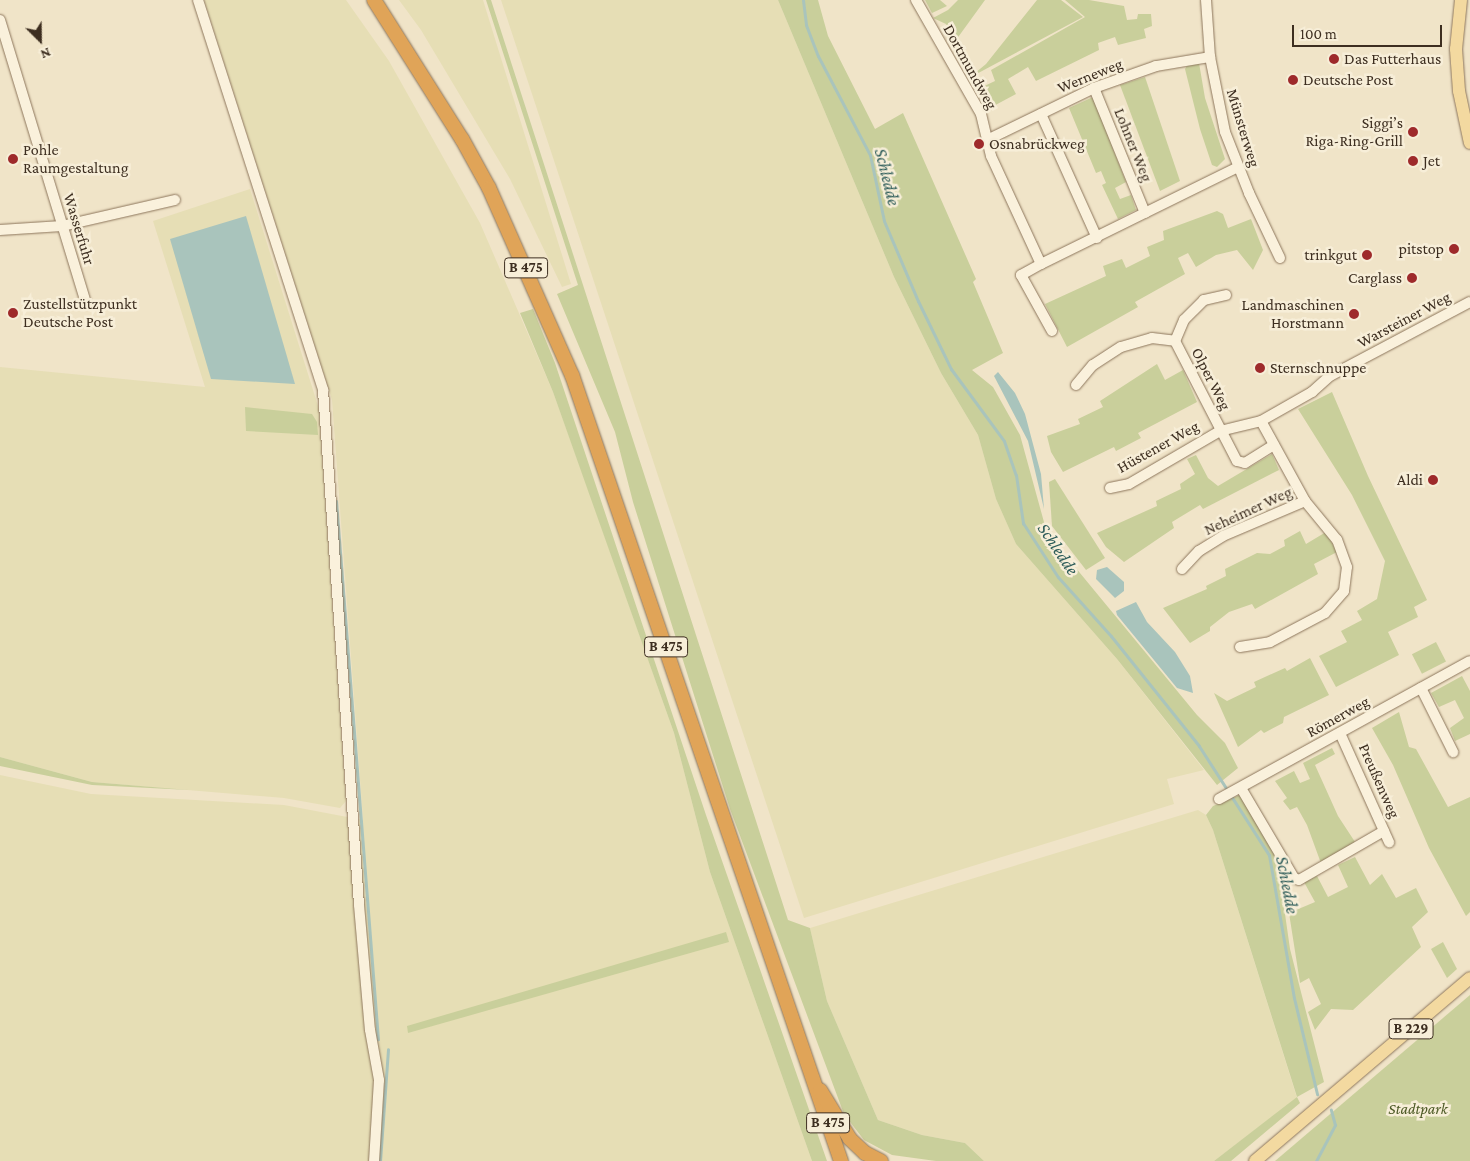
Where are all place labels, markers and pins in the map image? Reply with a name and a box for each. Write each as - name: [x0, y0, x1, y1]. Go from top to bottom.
- place label: Das Futterhaus: [1344, 49, 1441, 69]
- marker: Das Futterhaus: [1328, 53, 1340, 65]
- place label: Deutsche Post: [1303, 70, 1393, 90]
- marker: Deutsche Post: [1287, 74, 1299, 86]
- place label: Siggi’s Riga-Ring-Grill: [1305, 113, 1403, 151]
- marker: Siggi’s Riga-Ring-Grill: [1407, 126, 1419, 138]
- place label: Osnabrückweg: [989, 134, 1085, 154]
- marker: Osnabrückweg: [973, 138, 985, 150]
- place label: Pohle Raumgestaltung: [23, 140, 128, 178]
- place label: Jet: [1423, 151, 1440, 171]
- marker: Pohle Raumgestaltung: [7, 153, 19, 165]
- marker: Jet: [1407, 155, 1419, 167]
- place label: pitstop: [1398, 239, 1444, 259]
- marker: pitstop: [1448, 243, 1460, 255]
- place label: trinkgut: [1304, 245, 1357, 265]
- marker: trinkgut: [1361, 249, 1373, 261]
- place label: Carglass: [1348, 268, 1402, 288]
- marker: Carglass: [1406, 272, 1418, 284]
- place label: Zustellstützpunkt Deutsche Post: [23, 294, 137, 332]
- place label: Landmaschinen Horstmann: [1241, 295, 1344, 333]
- marker: Zustellstützpunkt Deutsche Post: [7, 307, 19, 319]
- marker: Landmaschinen Horstmann: [1348, 308, 1360, 320]
- place label: Sternschnuppe: [1270, 358, 1366, 378]
- marker: Sternschnuppe: [1254, 362, 1266, 374]
- place label: Aldi: [1397, 470, 1423, 490]
- marker: Aldi: [1427, 474, 1439, 486]

